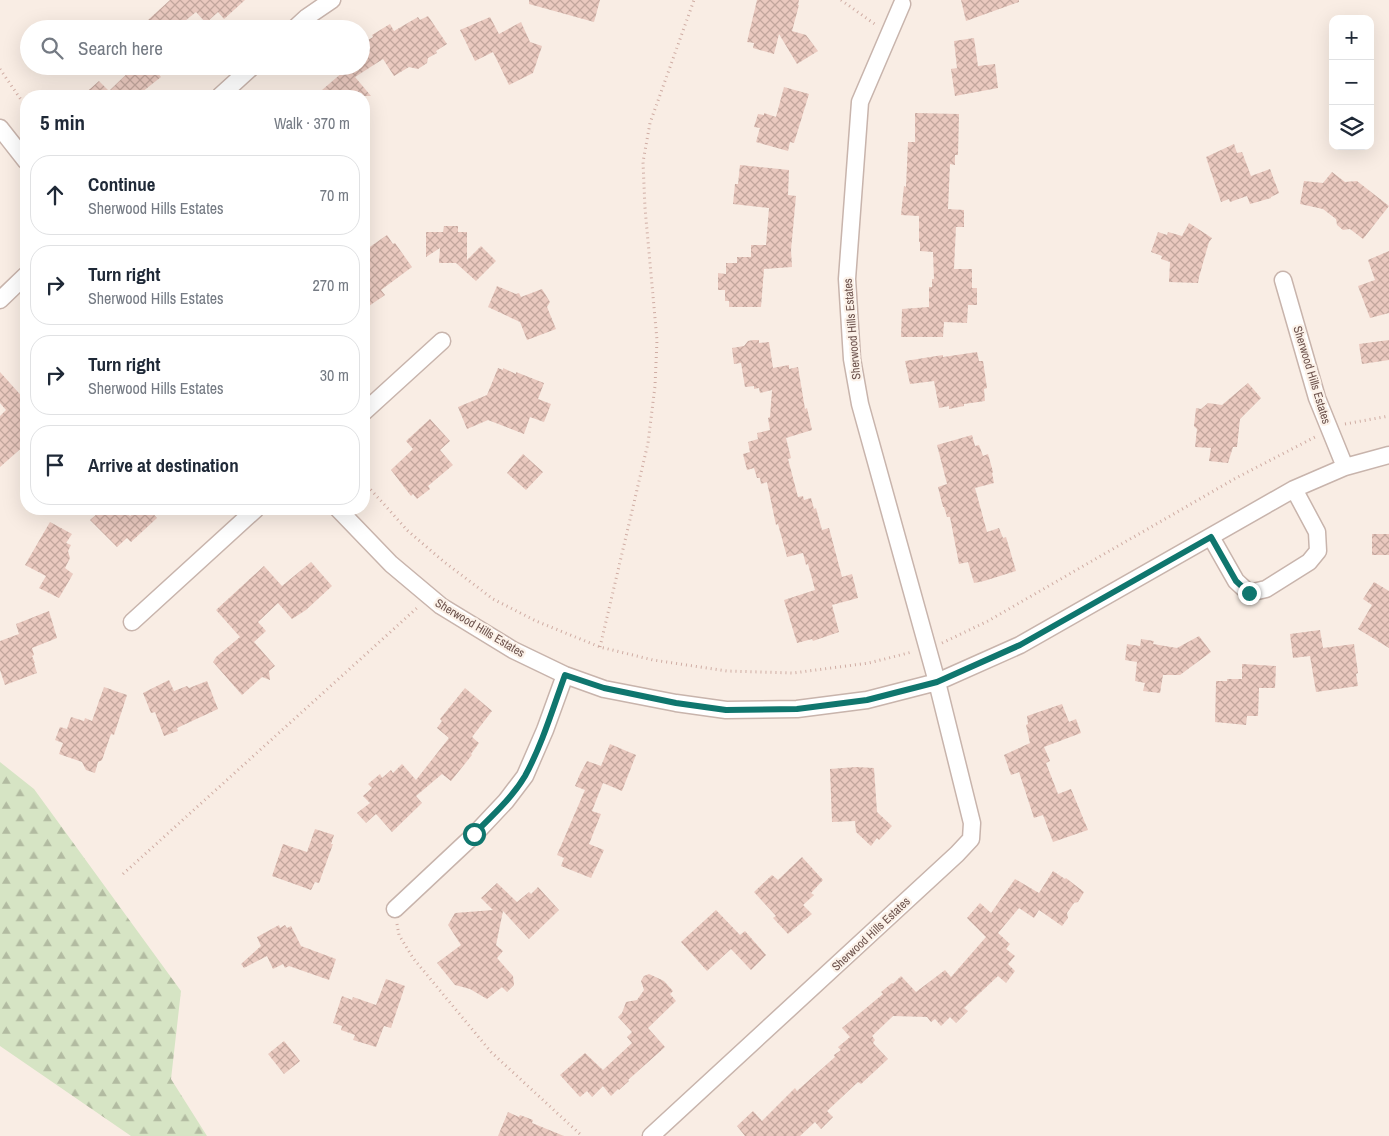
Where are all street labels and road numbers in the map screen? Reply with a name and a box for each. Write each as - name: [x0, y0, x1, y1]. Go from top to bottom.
- street label: Sherwood Hills Estates: [840, 278, 864, 380]
- street label: Sherwood Hills Estates: [1289, 324, 1335, 426]
- street label: Sherwood Hills Estates: [432, 595, 528, 661]
- street label: Sherwood Hills Estates: [828, 893, 914, 975]

